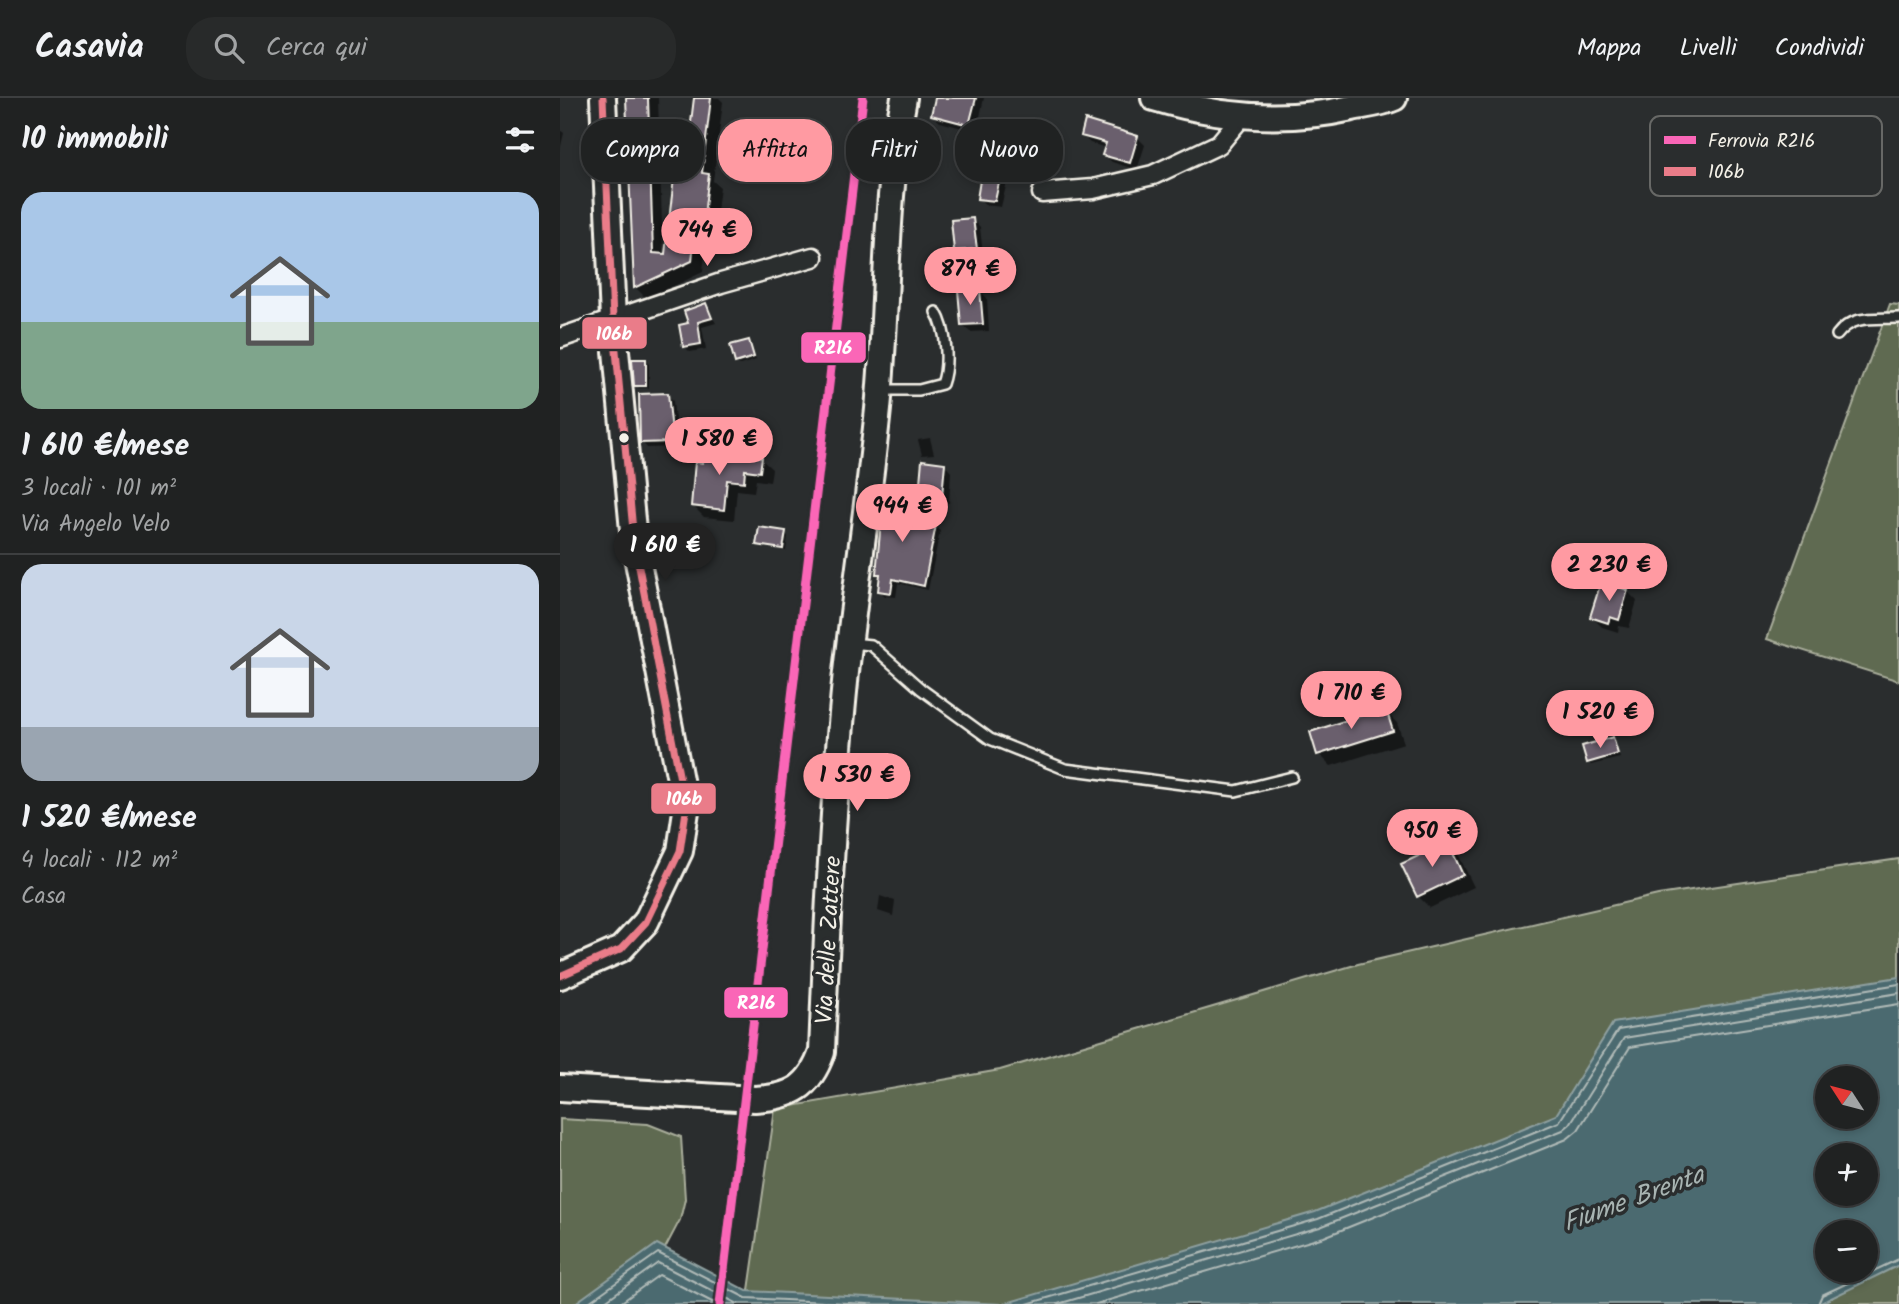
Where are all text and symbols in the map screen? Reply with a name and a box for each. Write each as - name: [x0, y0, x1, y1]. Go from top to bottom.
- search box: [186, 17, 676, 80]
- text: Casavia: [35, 22, 144, 75]
- text: Cerca qui: [266, 27, 367, 69]
- icon: search: [210, 29, 248, 67]
- text: Mappa: [1577, 29, 1642, 68]
- text: Livelli: [1680, 29, 1737, 68]
- text: Condividi: [1775, 29, 1864, 68]
- text: 10 immobili: [21, 116, 168, 164]
- legend: [1650, 116, 1882, 196]
- chip: Compra: [581, 119, 704, 182]
- chip: Affitta: [718, 119, 832, 182]
- chip: Filtri: [846, 119, 941, 182]
- chip: Nuovo: [955, 119, 1063, 182]
- icon: filters: [501, 121, 539, 159]
- text: Ferrovia R216: [1708, 127, 1815, 157]
- text: 106b: [1708, 158, 1744, 188]
- pin: 744 €: [658, 208, 756, 268]
- text: 744 €: [677, 213, 737, 249]
- icon: home: [217, 238, 343, 364]
- pin: 879 €: [921, 248, 1019, 307]
- text: 879 €: [940, 252, 1000, 288]
- line badge: 106b: [581, 316, 648, 350]
- text: 106b: [596, 320, 633, 350]
- line badge: R216: [800, 331, 867, 364]
- text: R216: [814, 334, 852, 364]
- pin: 1 580 €: [654, 418, 784, 477]
- text: 1 580 €: [681, 422, 757, 458]
- text: 1 610 €/mese: [21, 423, 189, 471]
- unlabelled marker: [617, 431, 631, 445]
- text: 3 locali · 101 m²: [21, 471, 176, 507]
- pin: 944 €: [853, 484, 951, 544]
- text: 944 €: [872, 489, 932, 525]
- text: Via Angelo Velo: [21, 507, 170, 543]
- pin: 1 610 €: [600, 524, 730, 583]
- text: 1 610 €: [630, 528, 700, 564]
- pin: 2 230 €: [1544, 544, 1674, 603]
- text: 2 230 €: [1567, 548, 1651, 584]
- icon: home: [217, 610, 343, 736]
- pin: 1 710 €: [1286, 672, 1416, 731]
- text: 1 710 €: [1317, 676, 1385, 712]
- pin: 1 520 €: [1535, 690, 1665, 750]
- text: 1 520 €: [1562, 695, 1638, 731]
- pin: 1 530 €: [792, 754, 922, 813]
- text: 1 530 €: [819, 758, 895, 794]
- line badge: 106b: [650, 782, 717, 815]
- text: 106b: [666, 785, 703, 815]
- text: 1 520 €/mese: [21, 795, 197, 843]
- pin: 950 €: [1383, 810, 1481, 869]
- text: 950 €: [1403, 814, 1461, 850]
- text: 4 locali · 112 m²: [21, 843, 177, 879]
- street label: Via delle Zattere: [806, 855, 853, 1025]
- text: Casa: [21, 879, 66, 915]
- line badge: R216: [723, 986, 789, 1019]
- text: R216: [737, 989, 775, 1019]
- north arrow: [1815, 1066, 1878, 1129]
- map controls: [1815, 1066, 1878, 1283]
- button: +: [1815, 1143, 1878, 1206]
- water label: Fiume Brenta: [1557, 1154, 1712, 1245]
- button: −: [1815, 1220, 1878, 1283]

